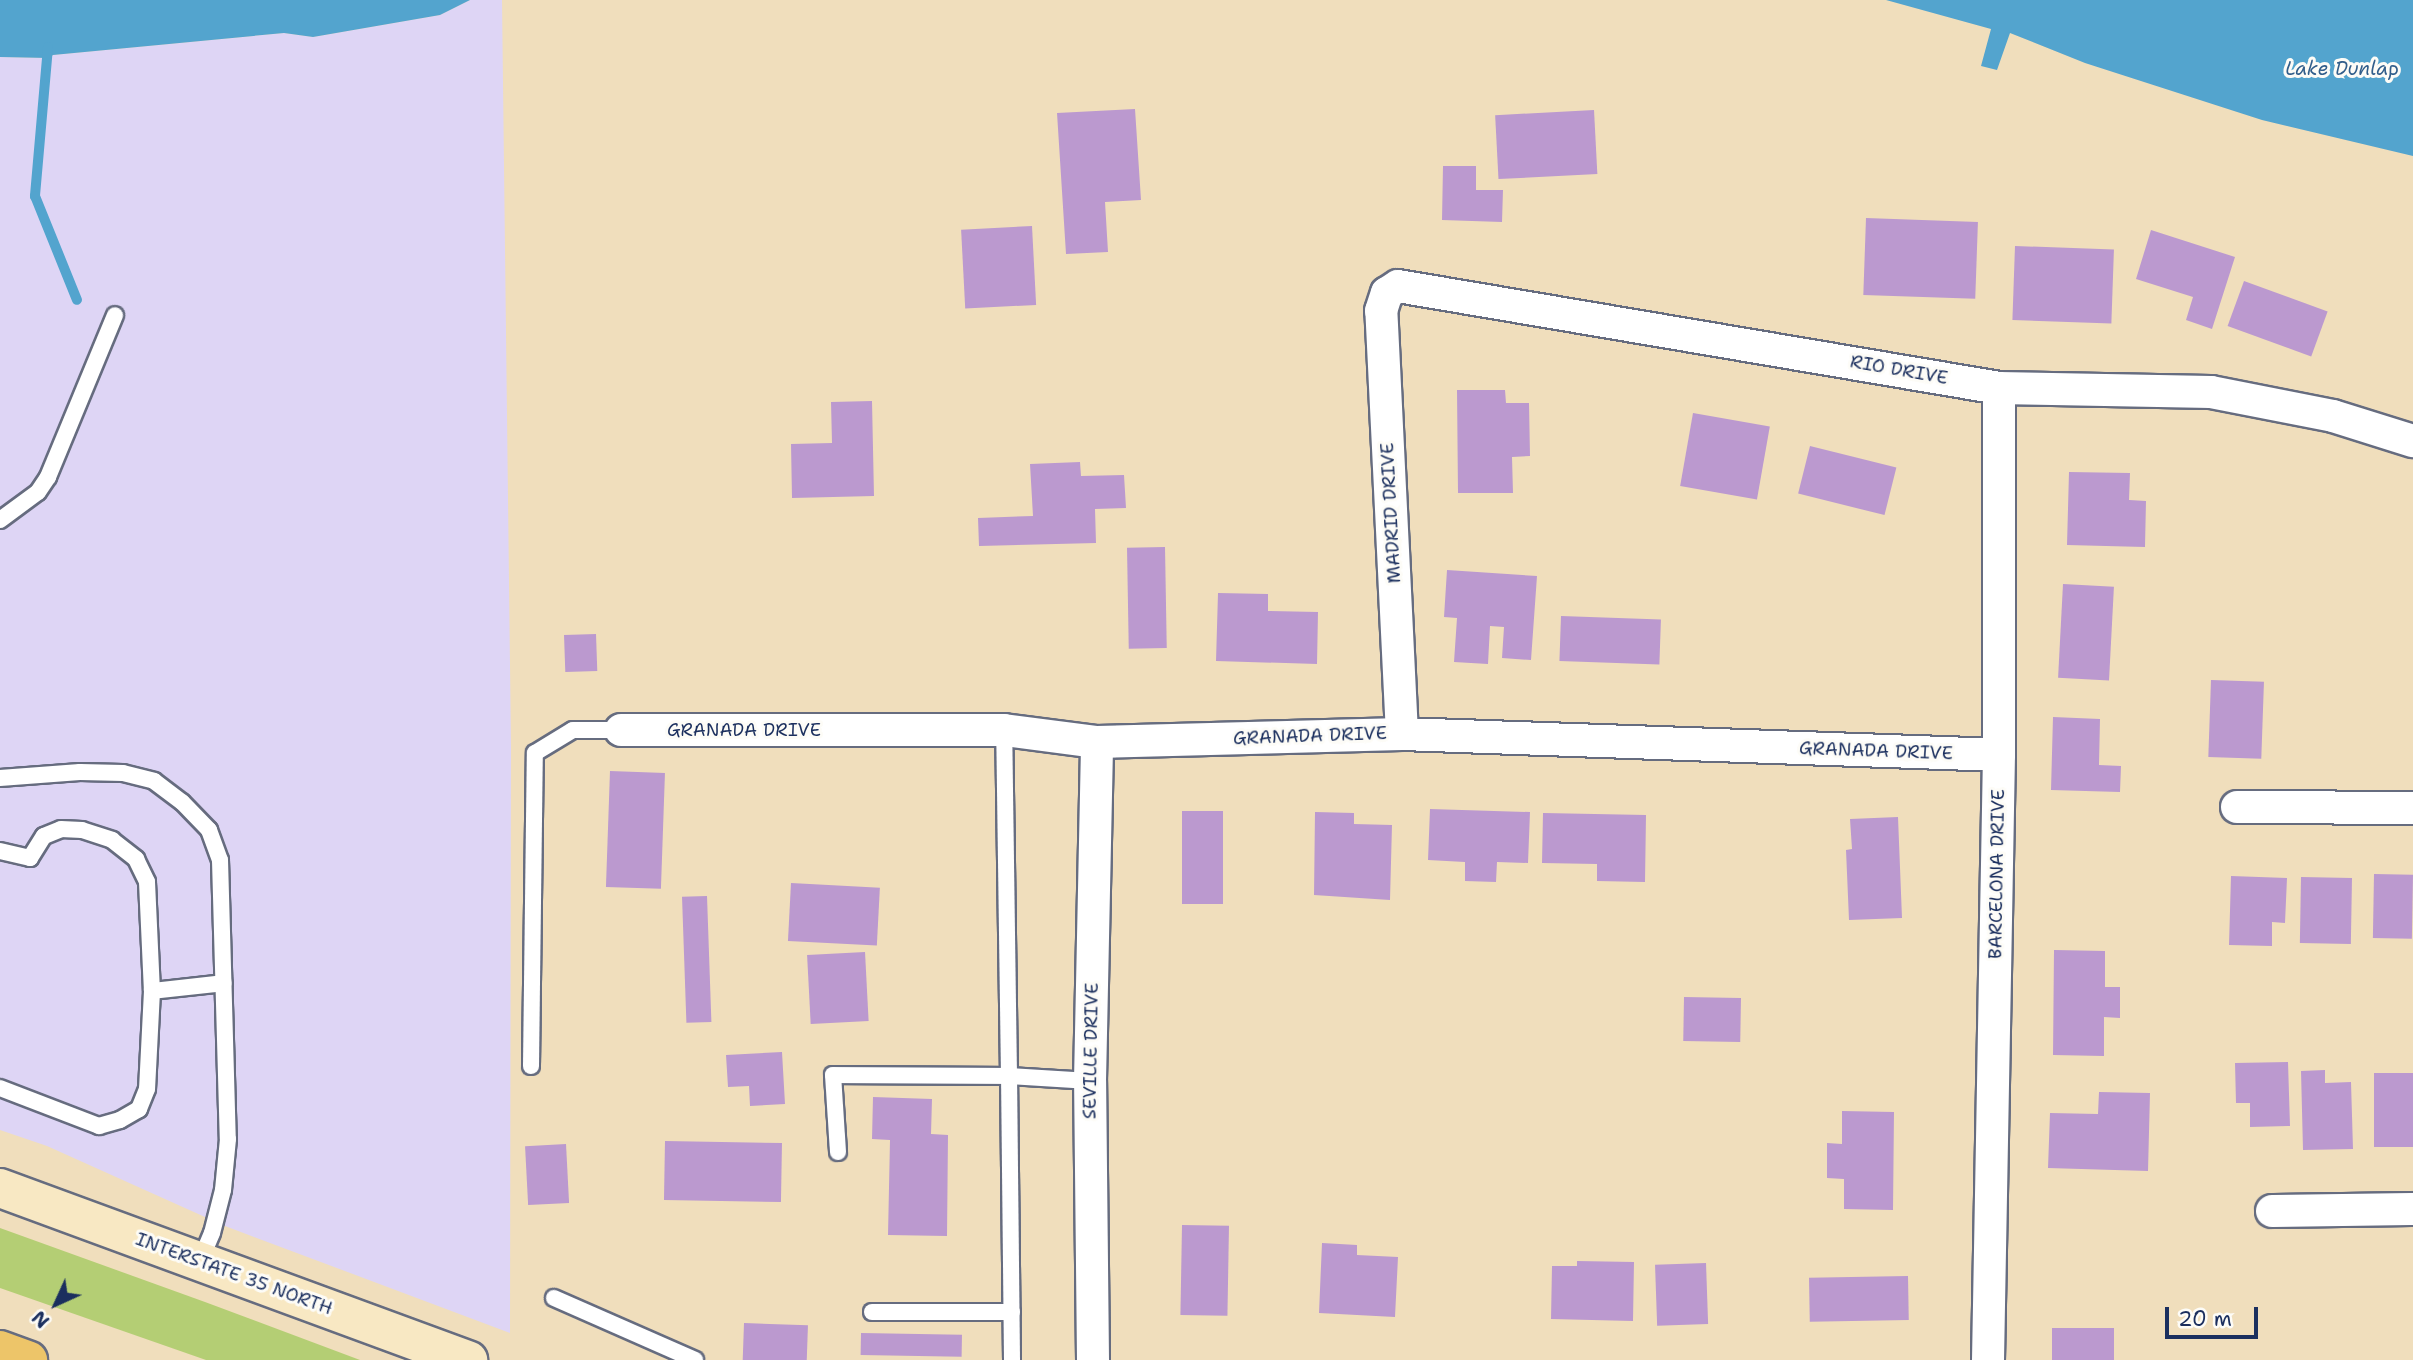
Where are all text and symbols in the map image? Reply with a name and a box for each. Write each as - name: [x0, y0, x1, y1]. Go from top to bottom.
- water label: Lake Dunlap: [2285, 58, 2399, 80]
- street label: RIO DRIVE: [1848, 351, 1950, 389]
- street label: MADRID DRIVE: [1377, 442, 1405, 584]
- street label: GRANADA DRIVE: [667, 719, 821, 741]
- street label: GRANADA DRIVE: [1233, 723, 1387, 749]
- street label: GRANADA DRIVE: [1799, 738, 1953, 764]
- street label: BARCELONA DRIVE: [1985, 789, 2009, 959]
- street label: SEVILLE DRIVE: [1079, 983, 1103, 1119]
- street label: INTERSTATE 35 NORTH: [133, 1228, 335, 1320]
- north arrow: [21, 1269, 91, 1339]
- scale bar: [2168, 1294, 2261, 1338]
- text: N: [27, 1305, 55, 1333]
- text: 20 m: [2178, 1305, 2232, 1333]

